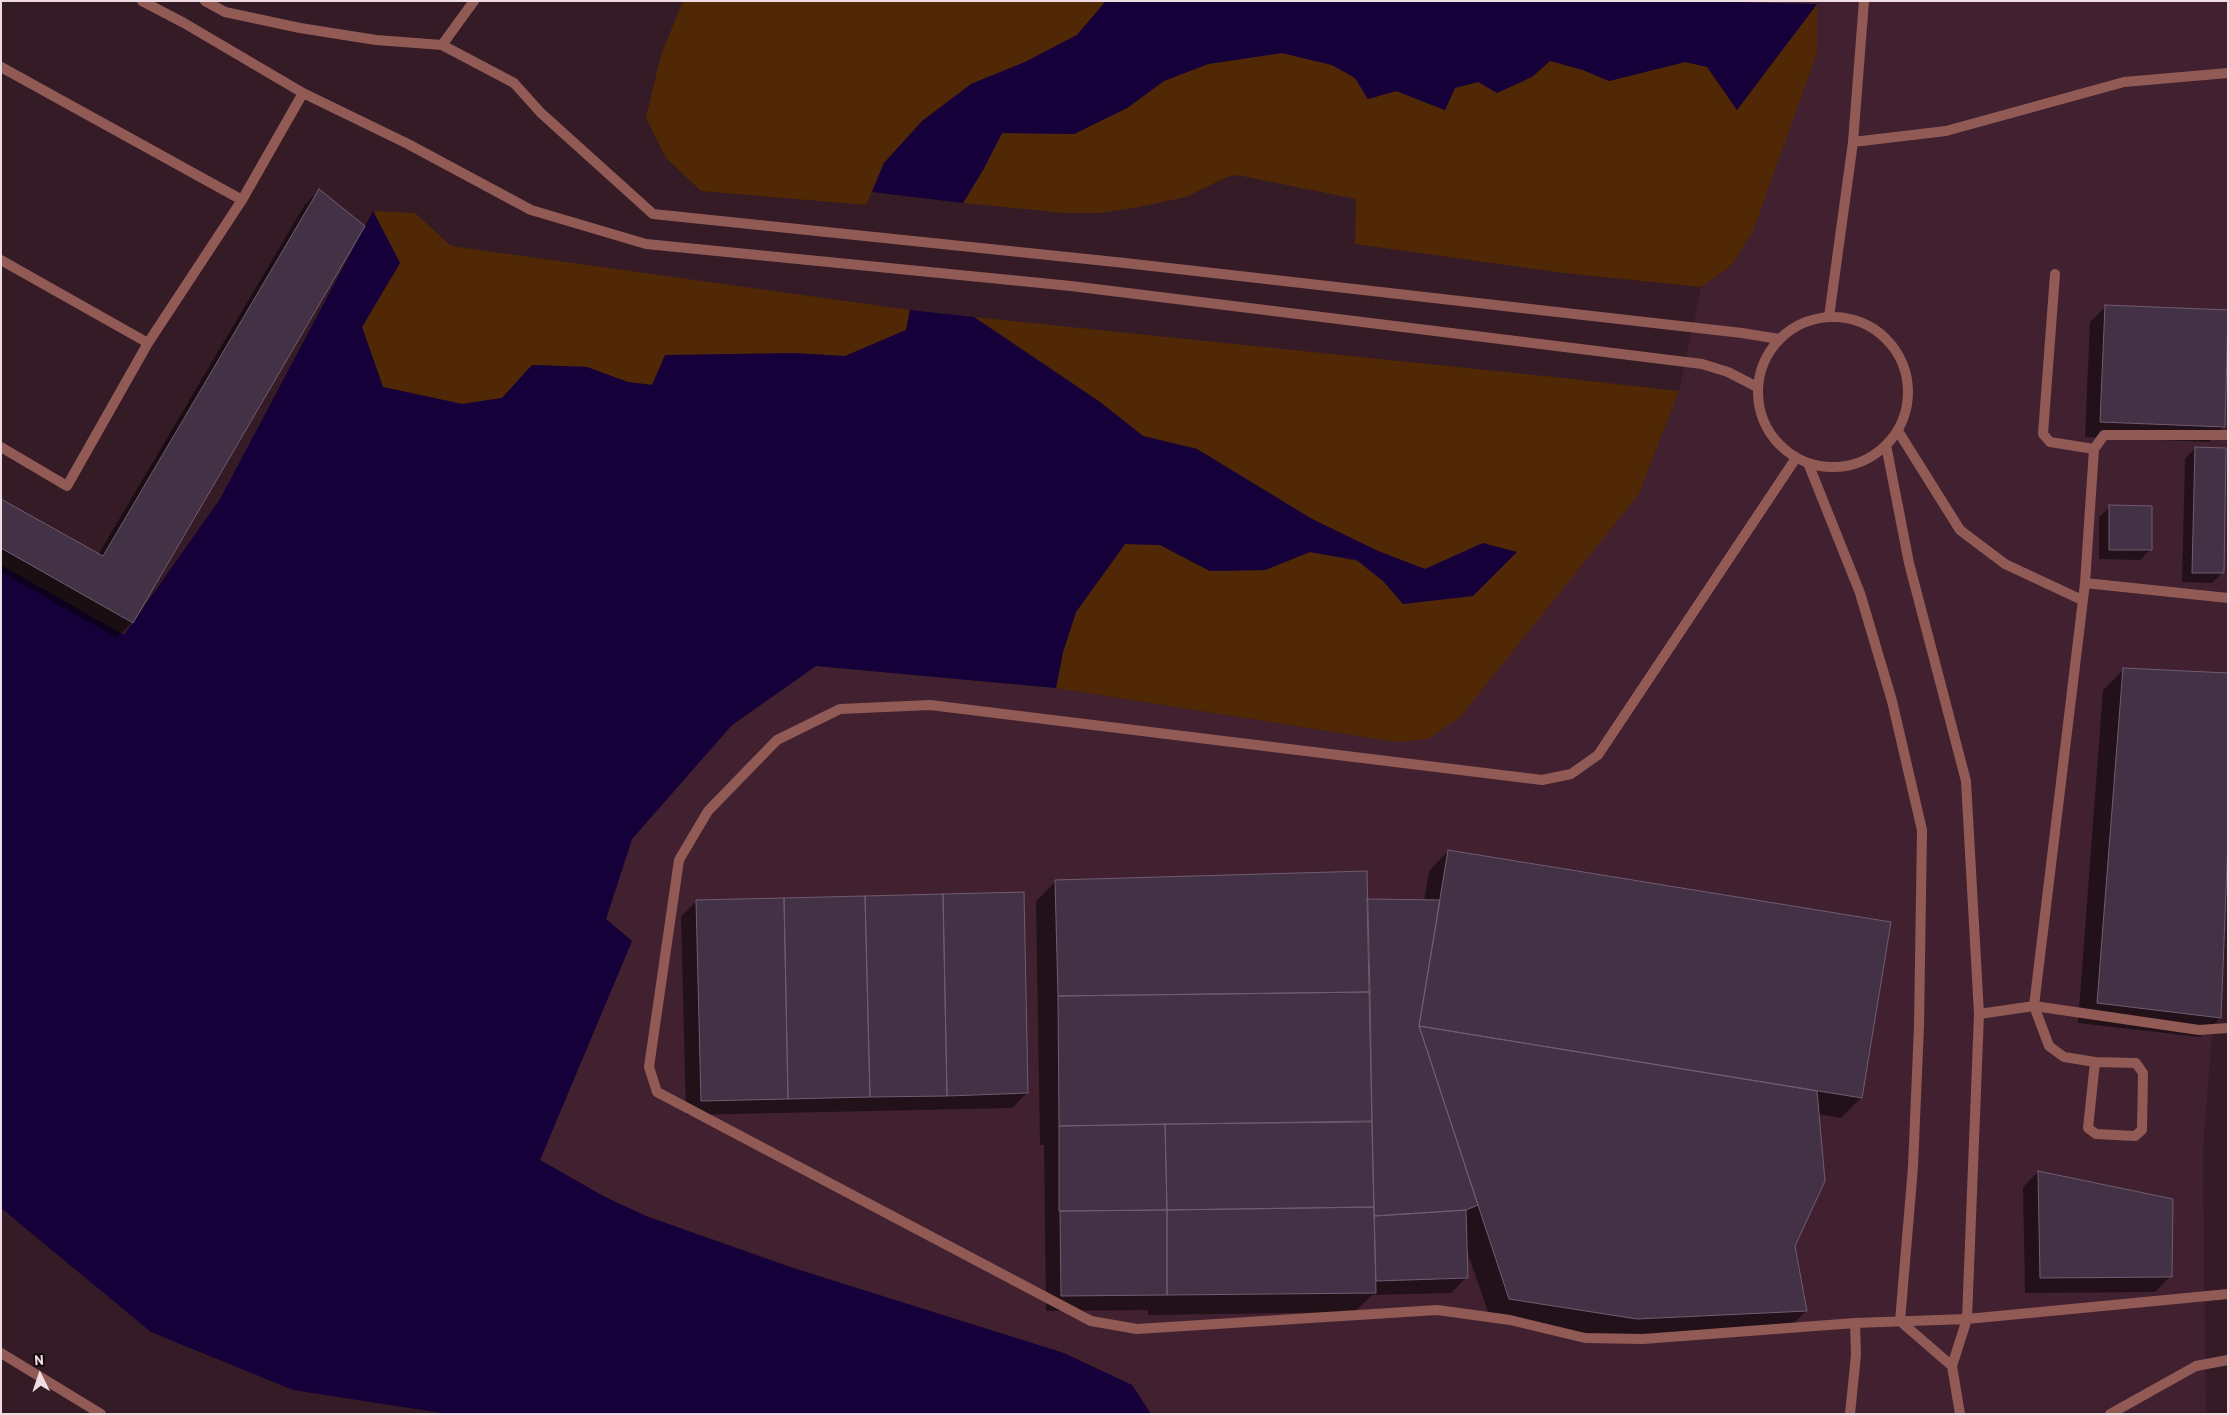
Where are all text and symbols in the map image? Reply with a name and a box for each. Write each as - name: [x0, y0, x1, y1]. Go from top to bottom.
- north arrow: [15, 1350, 65, 1400]
- text: N: [34, 1351, 44, 1368]

